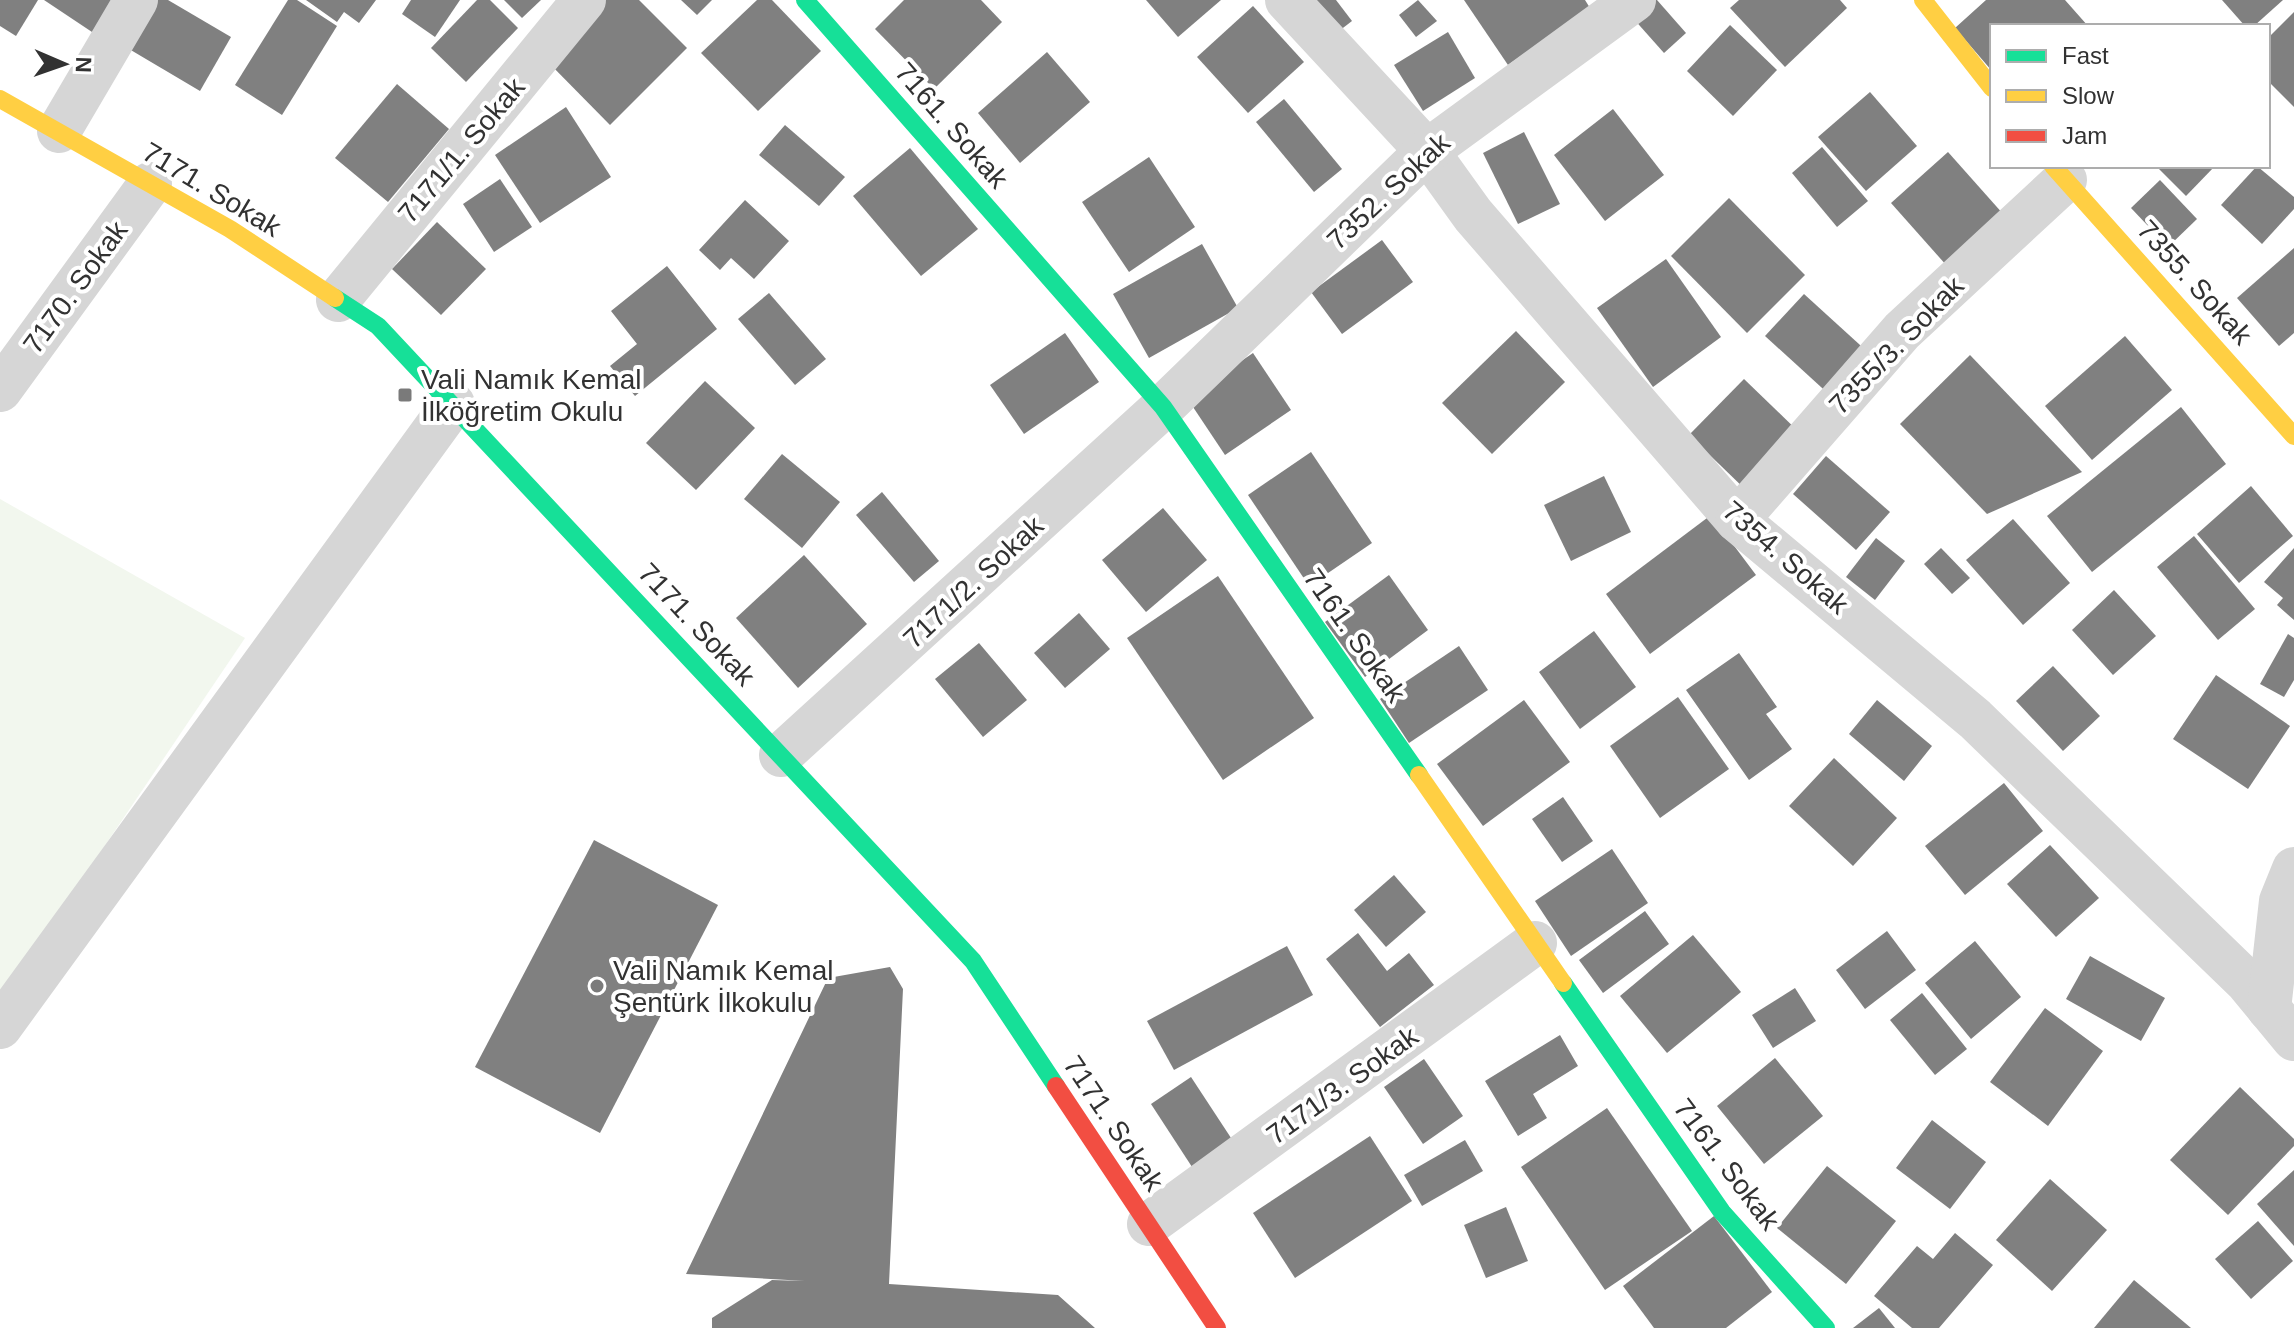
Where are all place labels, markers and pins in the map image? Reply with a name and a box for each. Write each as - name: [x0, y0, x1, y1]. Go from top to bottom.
- place label: Vali Namık Kemal İlköğretim Okulu: [421, 364, 641, 427]
- marker: Vali Namık Kemal İlköğretim Okulu: [396, 386, 414, 404]
- place label: Vali Namık Kemal Şentürk İlkokulu: [613, 955, 833, 1018]
- marker: Vali Namık Kemal Şentürk İlkokulu: [588, 977, 606, 995]

